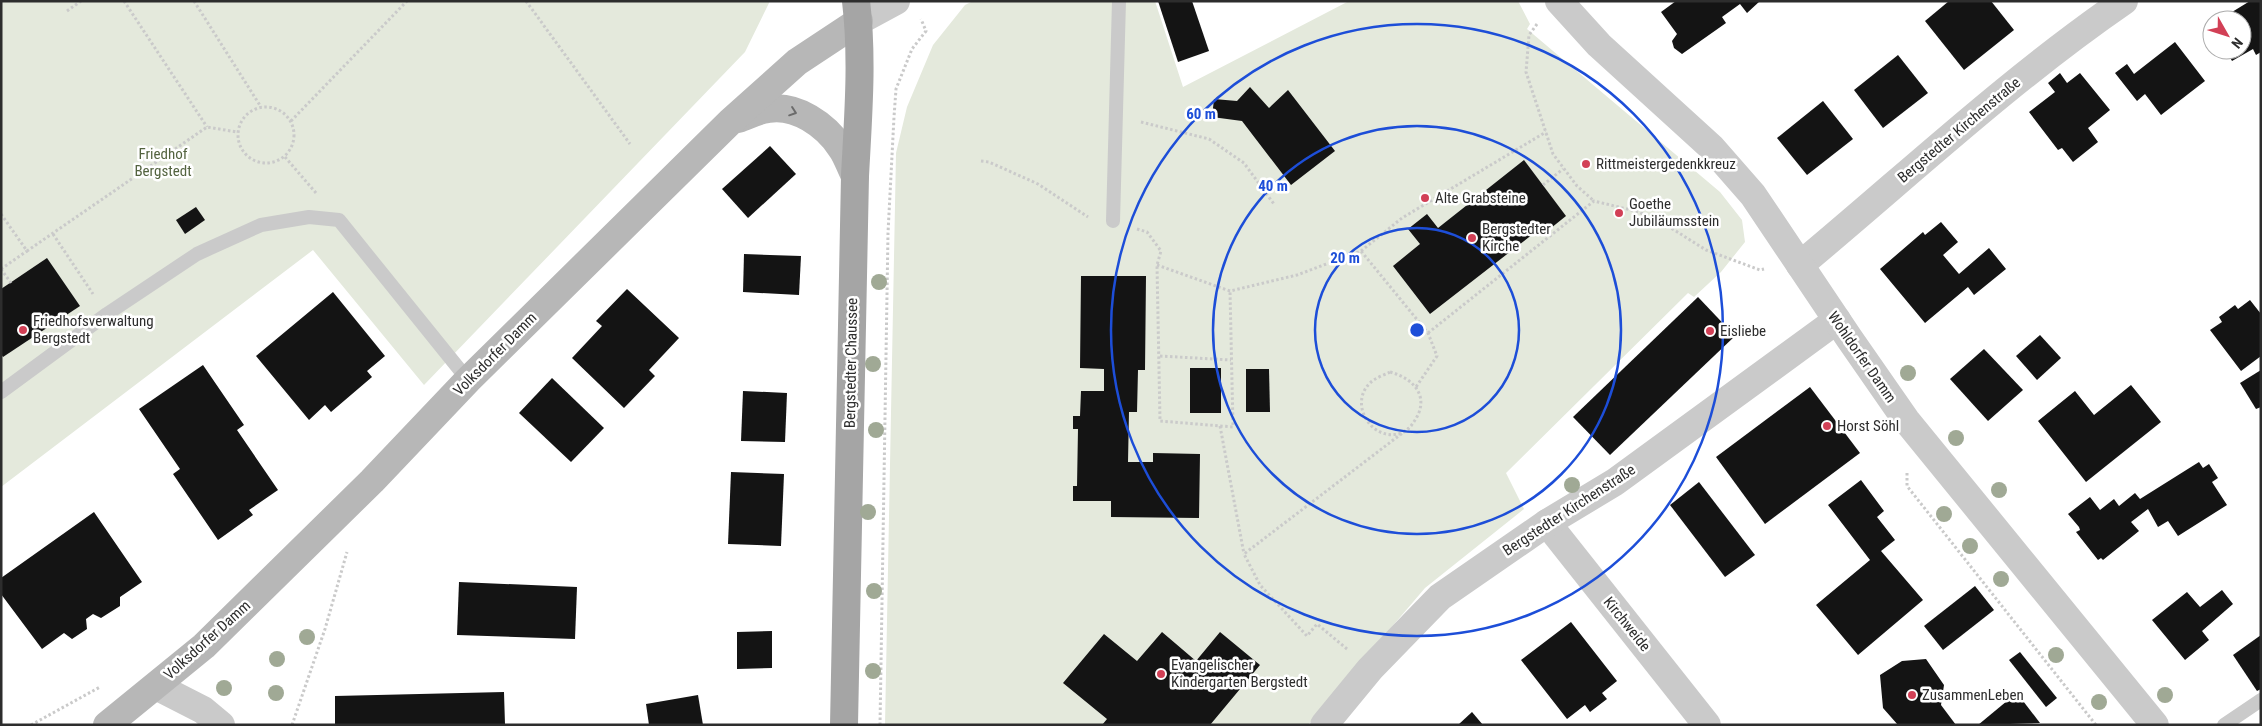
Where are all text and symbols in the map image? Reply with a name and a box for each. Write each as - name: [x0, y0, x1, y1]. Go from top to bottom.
- north arrow: [2202, 10, 2252, 60]
- text: N: [2228, 35, 2246, 52]
- street label: Bergstedter Kirchenstraße: [1894, 73, 2024, 187]
- text: 60 m: [1186, 105, 1216, 123]
- one-way arrow: [788, 106, 797, 116]
- park label: Friedhof Bergstedt: [134, 145, 192, 180]
- place label: Rittmeistergedenkkreuz: [1596, 155, 1736, 173]
- marker: Rittmeistergedenkkreuz: [1580, 158, 1592, 170]
- text: 40 m: [1258, 177, 1288, 195]
- place label: Alte Grabsteine: [1435, 189, 1526, 207]
- marker: Alte Grabsteine: [1419, 192, 1431, 204]
- place label: Goethe Jubiläumsstein: [1629, 195, 1719, 230]
- marker: Goethe Jubiläumsstein: [1613, 207, 1625, 219]
- place label: Bergstedter Kirche: [1482, 220, 1551, 255]
- marker: Bergstedter Kirche: [1466, 232, 1478, 244]
- text: 20 m: [1330, 249, 1360, 267]
- street label: Bergstedter Chaussee: [841, 298, 861, 428]
- street label: Wohldorfer Damm: [1824, 308, 1900, 406]
- street label: Volksdorfer Damm: [450, 309, 540, 399]
- place label: Friedhofsverwaltung Bergstedt: [33, 312, 154, 347]
- centre of rings: [1408, 321, 1426, 339]
- place label: Eisliebe: [1720, 322, 1766, 340]
- marker: Friedhofsverwaltung Bergstedt: [17, 324, 29, 336]
- marker: Eisliebe: [1704, 325, 1716, 337]
- place label: Horst Söhl: [1837, 417, 1899, 435]
- marker: Horst Söhl: [1821, 420, 1833, 432]
- street label: Bergstedter Kirchenstraße: [1499, 460, 1639, 560]
- street label: Kirchweide: [1600, 593, 1654, 655]
- street label: Volksdorfer Damm: [160, 596, 254, 684]
- place label: Evangelischer Kindergarten Bergstedt: [1171, 656, 1308, 691]
- marker: Evangelischer Kindergarten Bergstedt: [1155, 668, 1167, 680]
- place label: ZusammenLeben: [1922, 686, 2024, 704]
- marker: ZusammenLeben: [1906, 689, 1918, 701]

